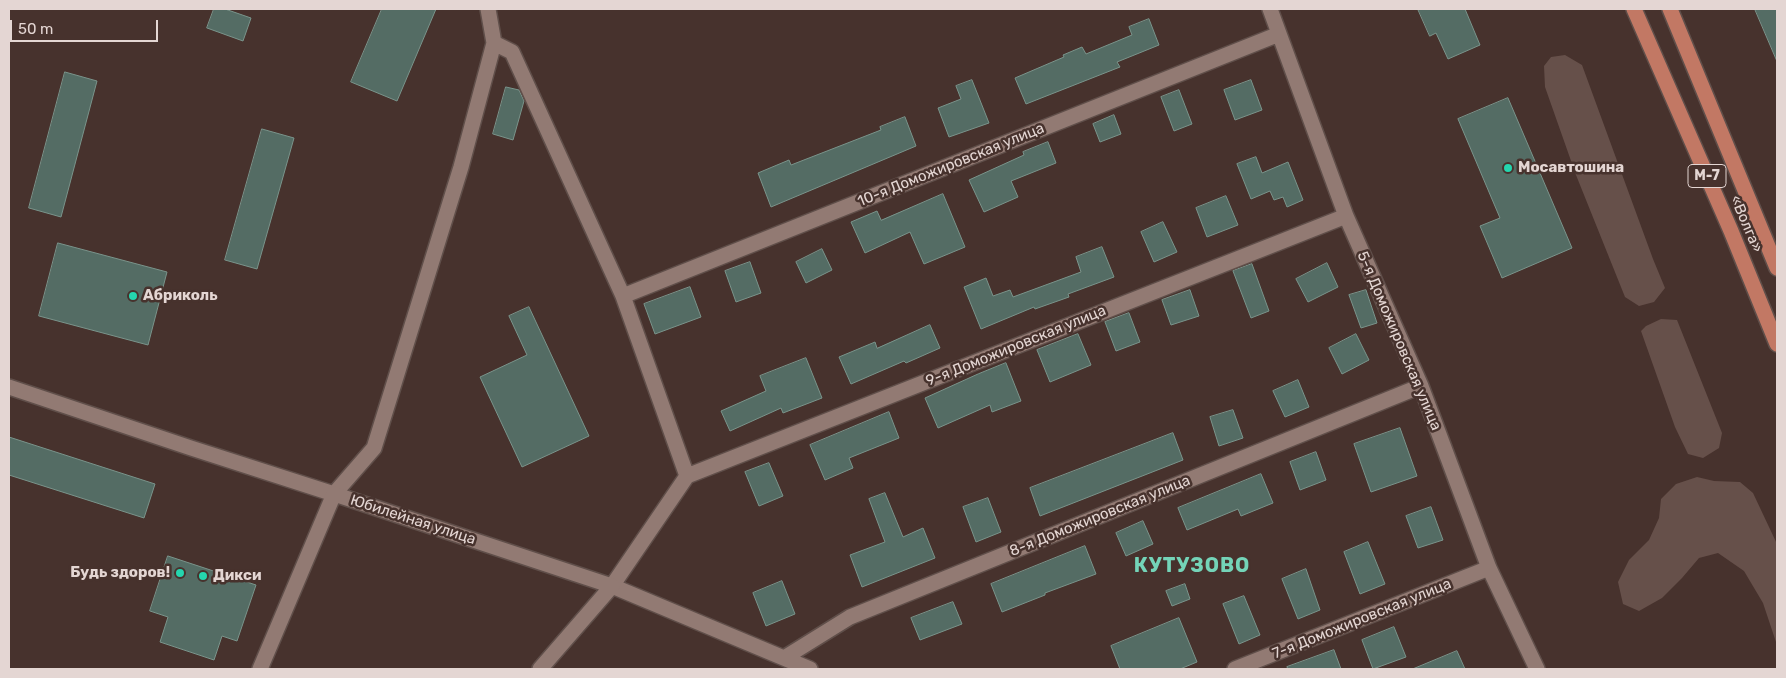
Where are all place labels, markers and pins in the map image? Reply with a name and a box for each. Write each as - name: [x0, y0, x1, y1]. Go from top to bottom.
- place label: Мосавтошина: [1518, 159, 1624, 177]
- marker: Мосавтошина: [1502, 162, 1514, 174]
- place label: Абриколь: [143, 287, 218, 305]
- marker: Абриколь: [127, 290, 139, 302]
- place label: Будь здоров!: [70, 564, 170, 582]
- marker: Будь здоров!: [174, 567, 186, 579]
- place label: Дикси: [213, 567, 261, 585]
- marker: Дикси: [197, 570, 209, 582]

